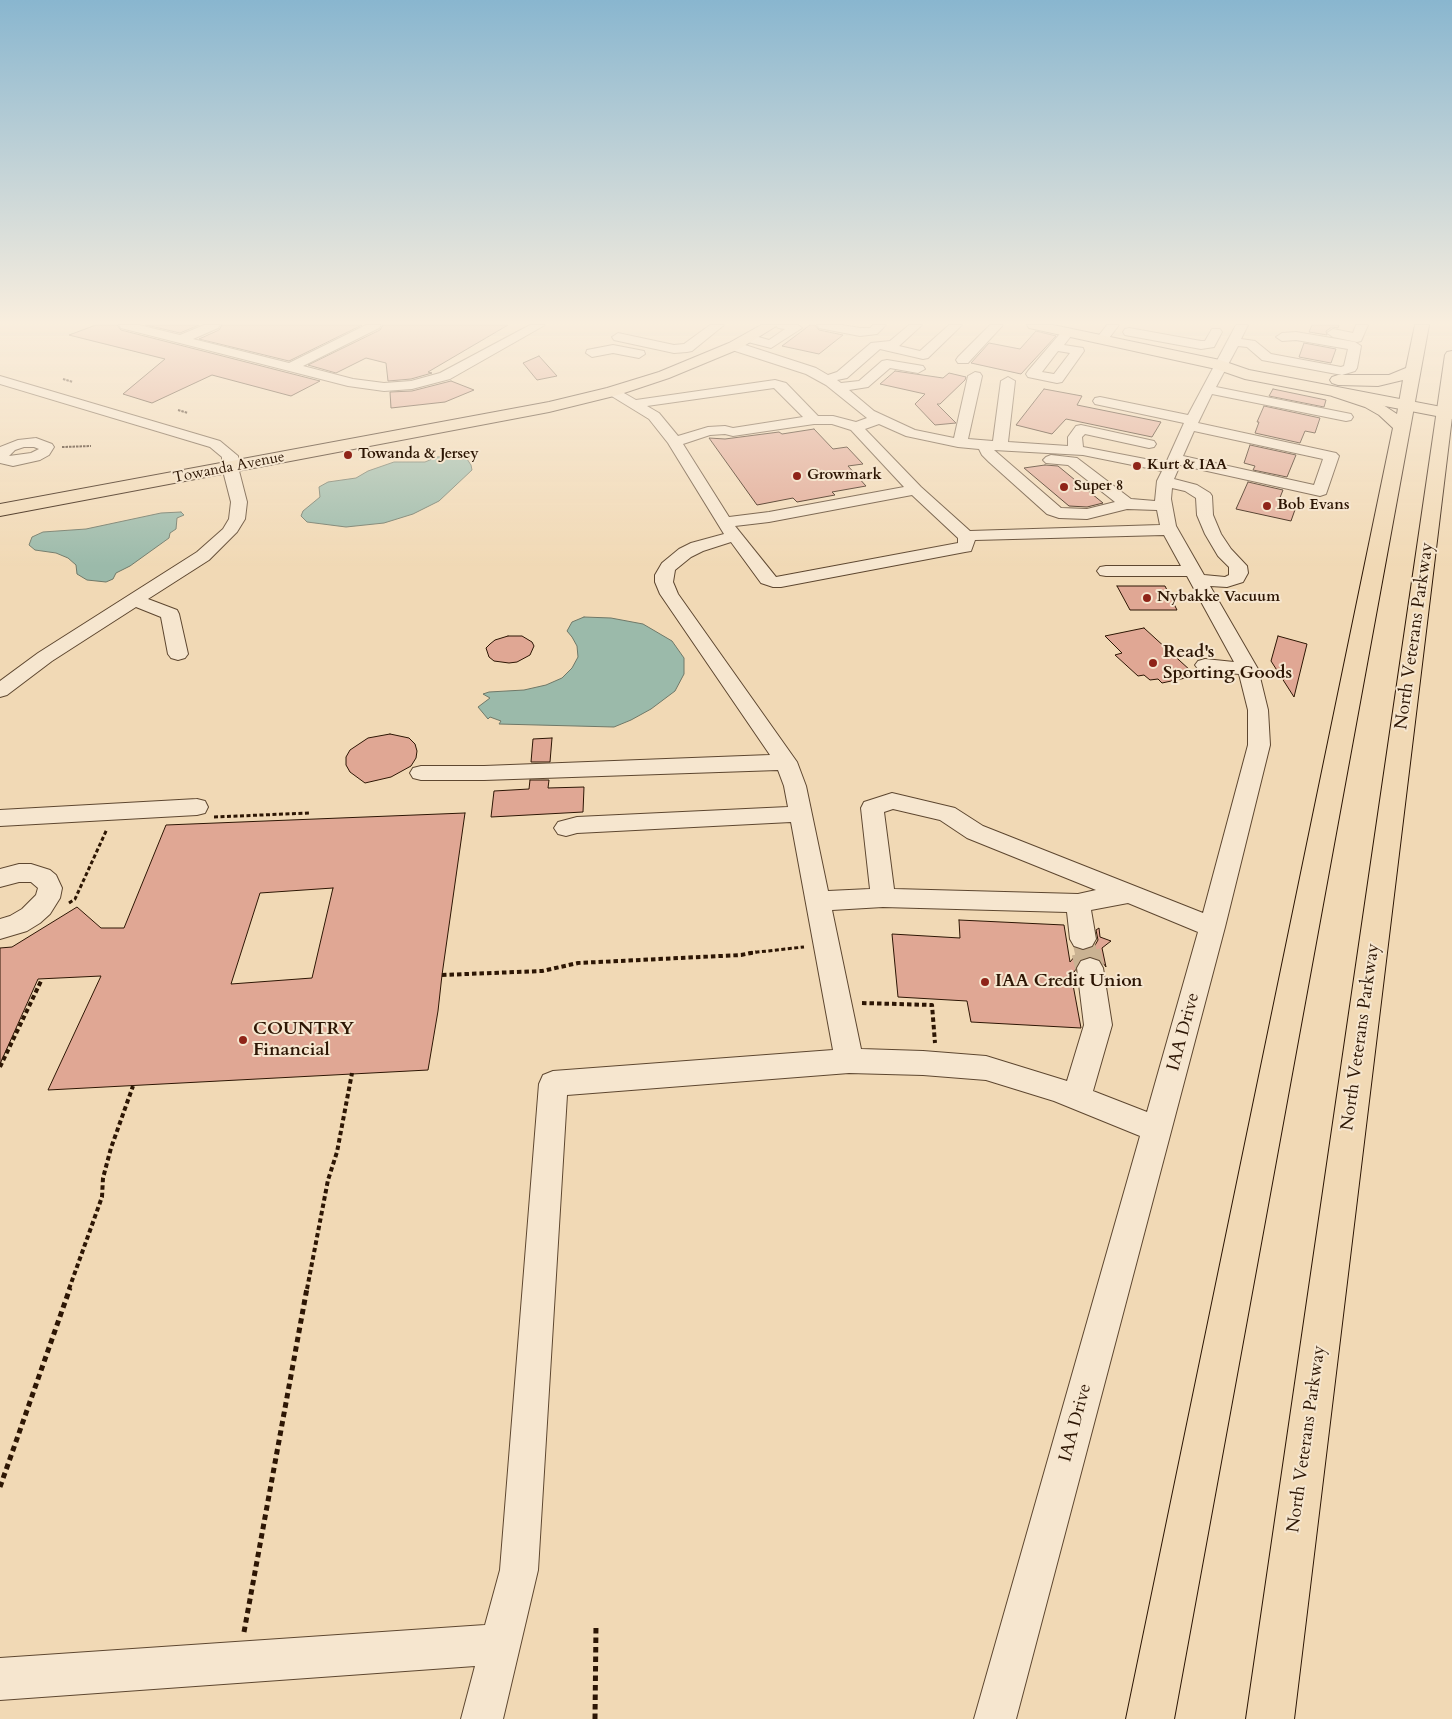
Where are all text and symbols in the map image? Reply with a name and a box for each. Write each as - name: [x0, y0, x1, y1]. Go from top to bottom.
- place label: Towanda & Jersey: [358, 446, 479, 464]
- street label: Towanda Avenue: [172, 448, 286, 488]
- marker: Towanda & Jersey: [342, 449, 354, 461]
- place label: Kurt & IAA: [1147, 457, 1227, 475]
- marker: Kurt & IAA: [1131, 460, 1143, 472]
- place label: Growmark: [807, 467, 882, 485]
- marker: Growmark: [791, 470, 803, 482]
- place label: Super 8: [1074, 478, 1123, 496]
- marker: Super 8: [1058, 481, 1070, 493]
- place label: Bob Evans: [1277, 497, 1349, 515]
- marker: Bob Evans: [1261, 500, 1273, 512]
- street label: North Veterans Parkway: [1391, 541, 1439, 731]
- place label: Nybakke Vacuum: [1157, 589, 1280, 607]
- marker: Nybakke Vacuum: [1141, 592, 1153, 604]
- place label: Read's Sporting Goods: [1163, 642, 1292, 684]
- marker: Read's Sporting Goods: [1147, 657, 1159, 669]
- street label: North Veterans Parkway: [1337, 942, 1385, 1132]
- place label: IAA Credit Union: [995, 971, 1143, 993]
- marker: IAA Credit Union: [979, 976, 991, 988]
- street label: IAA Drive: [1163, 991, 1205, 1073]
- place label: COUNTRY Financial: [253, 1019, 354, 1062]
- marker: COUNTRY Financial: [237, 1034, 249, 1046]
- street label: North Veterans Parkway: [1283, 1344, 1331, 1534]
- street label: IAA Drive: [1055, 1382, 1097, 1464]

